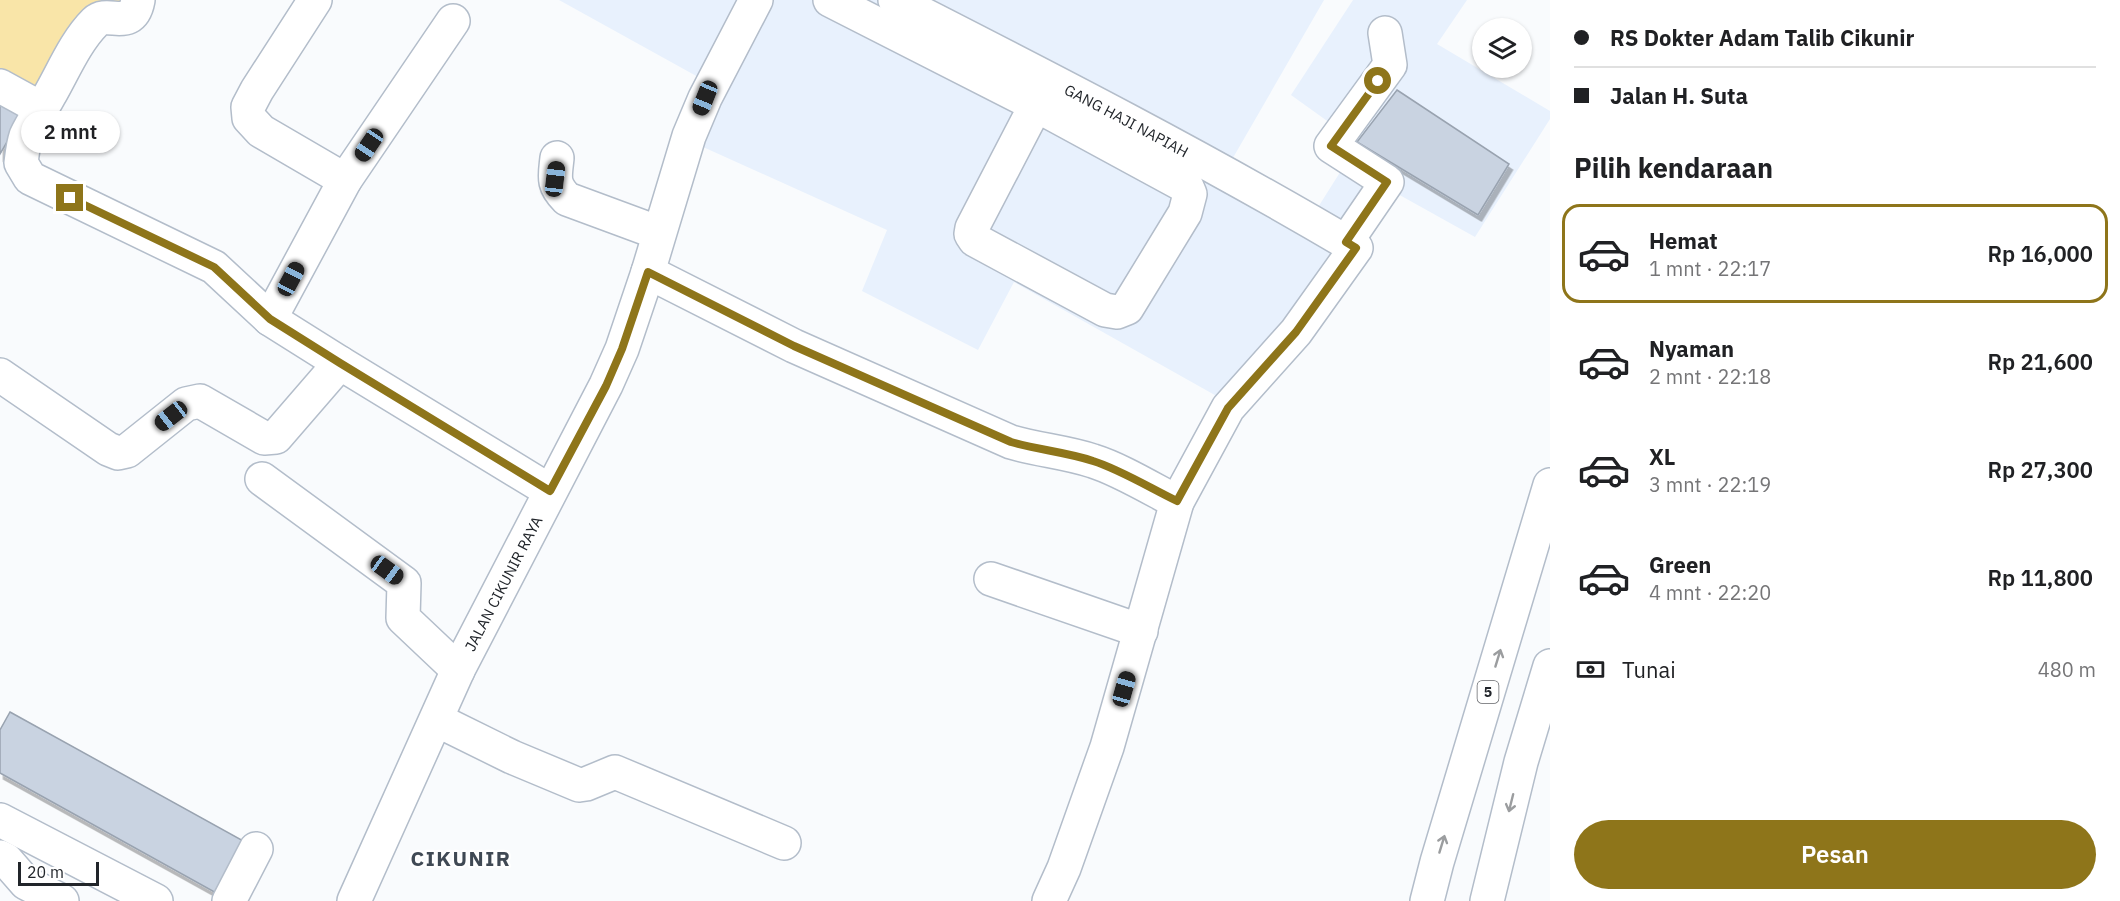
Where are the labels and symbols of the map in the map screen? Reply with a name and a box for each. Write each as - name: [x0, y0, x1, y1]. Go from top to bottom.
- route start: [1364, 67, 1391, 94]
- car: [690, 78, 720, 118]
- street label: GANG HAJI NAPIAH: [1061, 79, 1192, 161]
- callout: 2 mnt: [20, 111, 119, 153]
- car: [351, 125, 387, 165]
- car: [544, 160, 566, 198]
- route end: [56, 184, 83, 211]
- car: [275, 259, 307, 299]
- car: [151, 398, 191, 434]
- street label: JALAN CIKUNIR RAYA: [460, 512, 546, 654]
- car: [367, 552, 407, 588]
- one-way arrow: [1493, 649, 1504, 668]
- car: [1110, 669, 1138, 709]
- road number: 5: [1478, 681, 1498, 703]
- one-way arrow: [1505, 793, 1516, 812]
- one-way arrow: [1437, 835, 1448, 854]
- district label: CIKUNIR: [411, 844, 511, 872]
- scale bar: [18, 859, 99, 886]

